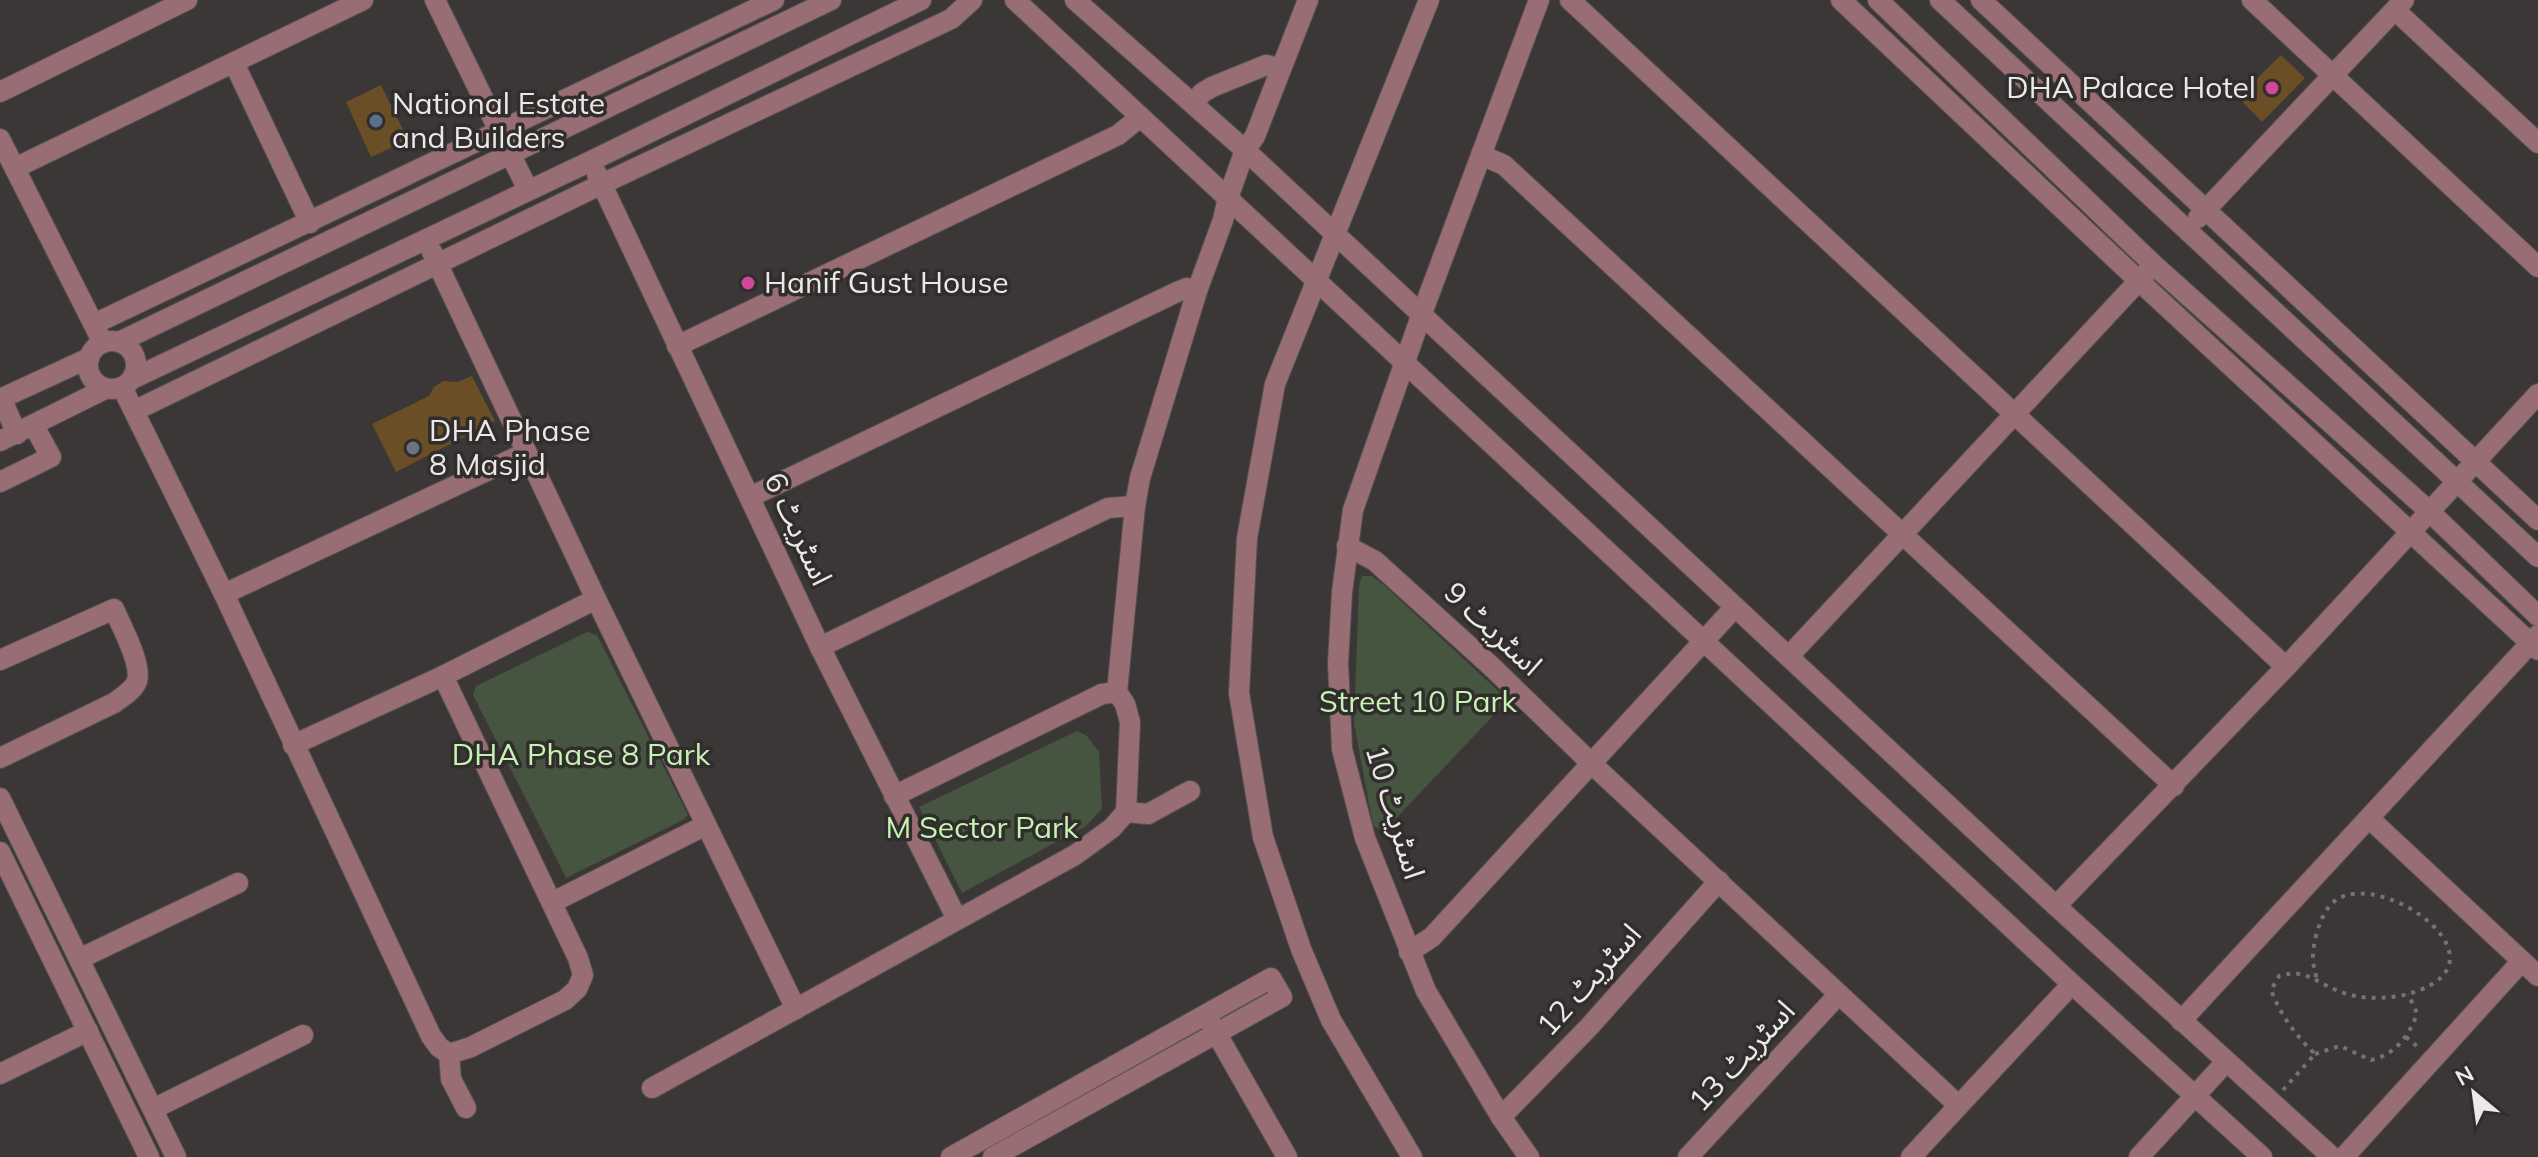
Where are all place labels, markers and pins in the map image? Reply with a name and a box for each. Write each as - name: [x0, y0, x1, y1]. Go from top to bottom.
- place label: DHA Palace Hotel: [2006, 68, 2256, 106]
- marker: DHA Palace Hotel: [2263, 79, 2281, 97]
- place label: National Estate and Builders: [392, 84, 605, 156]
- marker: National Estate and Builders: [367, 112, 385, 130]
- place label: Hanif Gust House: [764, 263, 1009, 301]
- marker: Hanif Gust House: [739, 274, 757, 292]
- place label: DHA Phase 8 Masjid: [429, 411, 591, 483]
- marker: DHA Phase 8 Masjid: [404, 439, 422, 457]

